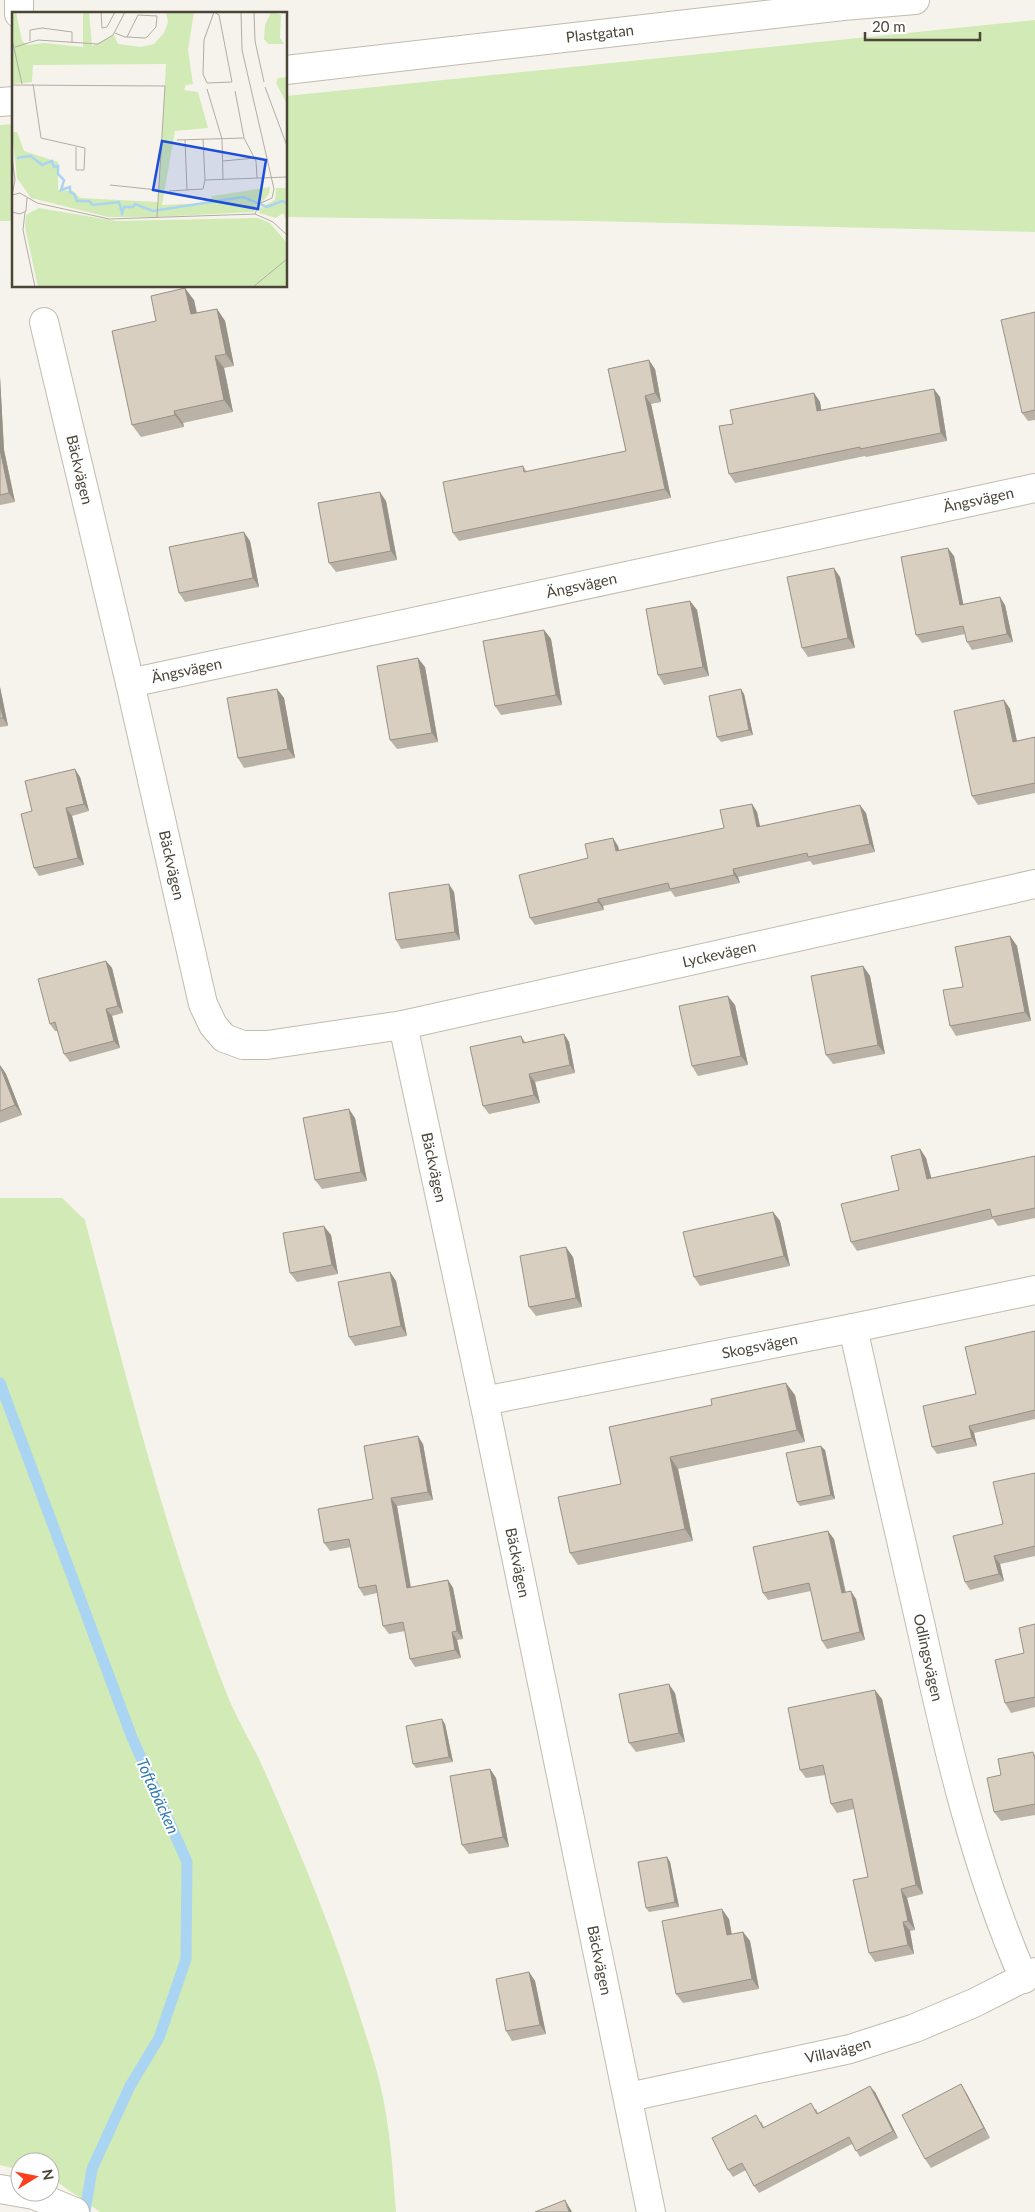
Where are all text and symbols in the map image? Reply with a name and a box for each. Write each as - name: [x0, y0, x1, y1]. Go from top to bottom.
- scale bar: [865, 10, 980, 42]
- inset map: [12, 12, 288, 288]
- text: 20 m: [872, 17, 906, 35]
- street label: Plastgatan: [565, 20, 635, 46]
- street label: Bäckvägen: [63, 433, 97, 506]
- street label: Ängsvägen: [941, 483, 1015, 516]
- street label: Ängsvägen: [544, 568, 618, 601]
- street label: Ängsvägen: [150, 653, 223, 686]
- street label: Bäckvägen: [156, 828, 189, 902]
- street label: Lyckevägen: [680, 937, 758, 970]
- street label: Bäckvägen: [418, 1131, 451, 1204]
- street label: Skogsvägen: [720, 1329, 799, 1362]
- street label: Bäckvägen: [502, 1526, 534, 1599]
- street label: Odlingsvägen: [910, 1612, 947, 1703]
- water label: Toftabäcken: [133, 1755, 184, 1837]
- street label: Bäckvägen: [584, 1924, 616, 1997]
- street label: Villavägen: [803, 2033, 873, 2067]
- north arrow: [10, 2152, 60, 2202]
- text: N: [39, 2168, 58, 2181]

